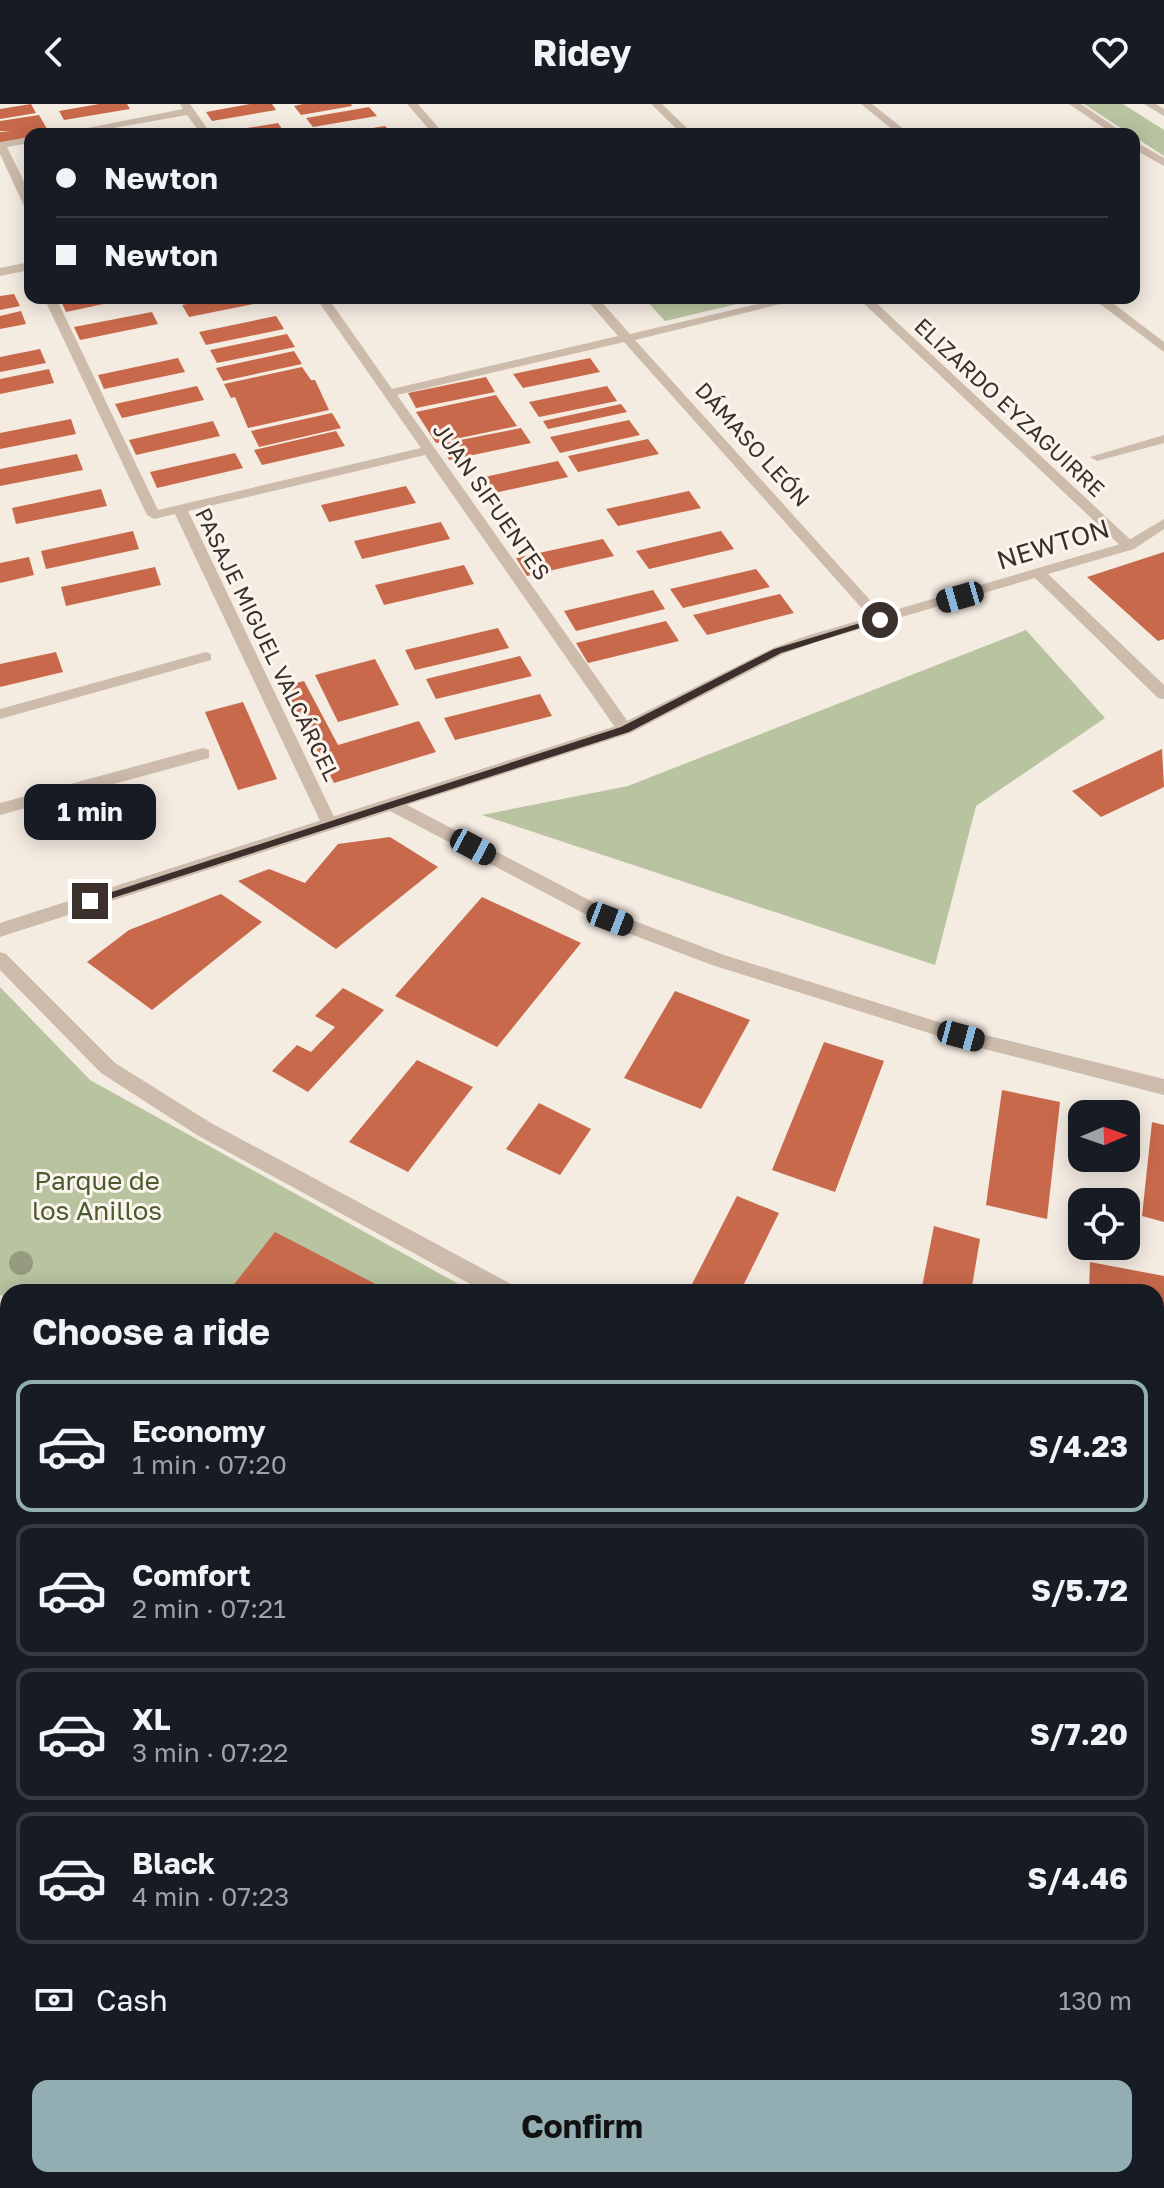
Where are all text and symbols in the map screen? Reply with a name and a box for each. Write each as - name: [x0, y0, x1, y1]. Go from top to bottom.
- icon: back: [32, 30, 76, 74]
- icon: heart: [1088, 30, 1132, 74]
- text: Ridey: [532, 31, 632, 74]
- text: Newton: [104, 160, 218, 196]
- text: Newton: [104, 237, 218, 273]
- street label: ELIZARDO EYZAGUIRRE: [909, 312, 1111, 502]
- street label: DÁMASO LEÓN: [690, 376, 816, 512]
- street label: JUAN SIFUENTES: [428, 417, 556, 585]
- street label: PASAJE MIGUEL VALCÁRCEL: [190, 503, 346, 785]
- street label: NEWTON: [993, 512, 1113, 576]
- car: [934, 579, 986, 615]
- route start: [862, 602, 898, 638]
- callout: 1 min: [24, 785, 156, 841]
- text: 1 min: [57, 796, 123, 827]
- car: [446, 825, 500, 869]
- route end: [72, 883, 108, 919]
- car: [583, 899, 637, 939]
- car: [935, 1018, 987, 1054]
- north arrow: [1068, 1100, 1140, 1172]
- map controls: [1068, 1100, 1140, 1260]
- park label: Parque de los Anillos: [32, 1165, 162, 1226]
- button: locate: [1068, 1188, 1140, 1260]
- text: Choose a ride: [32, 1310, 270, 1353]
- icon: car: [36, 1410, 108, 1482]
- text: Economy: [132, 1413, 266, 1449]
- text: S/4.23: [1029, 1428, 1128, 1464]
- text: 1 min · 07:20: [132, 1449, 287, 1480]
- icon: car: [36, 1554, 108, 1626]
- text: Comfort: [132, 1557, 251, 1593]
- text: S/5.72: [1031, 1572, 1128, 1608]
- text: 2 min · 07:21: [132, 1593, 286, 1624]
- icon: car: [36, 1698, 108, 1770]
- text: XL: [132, 1701, 171, 1737]
- text: S/7.20: [1030, 1716, 1128, 1752]
- text: 3 min · 07:22: [132, 1737, 288, 1768]
- icon: car: [36, 1842, 108, 1914]
- text: Black: [132, 1845, 215, 1881]
- text: S/4.46: [1027, 1860, 1128, 1896]
- text: 4 min · 07:23: [132, 1881, 289, 1912]
- icon: cash: [32, 1978, 76, 2022]
- text: Cash: [96, 1982, 168, 2018]
- text: 130 m: [1059, 1985, 1132, 2016]
- button: Confirm: [32, 2080, 1132, 2172]

